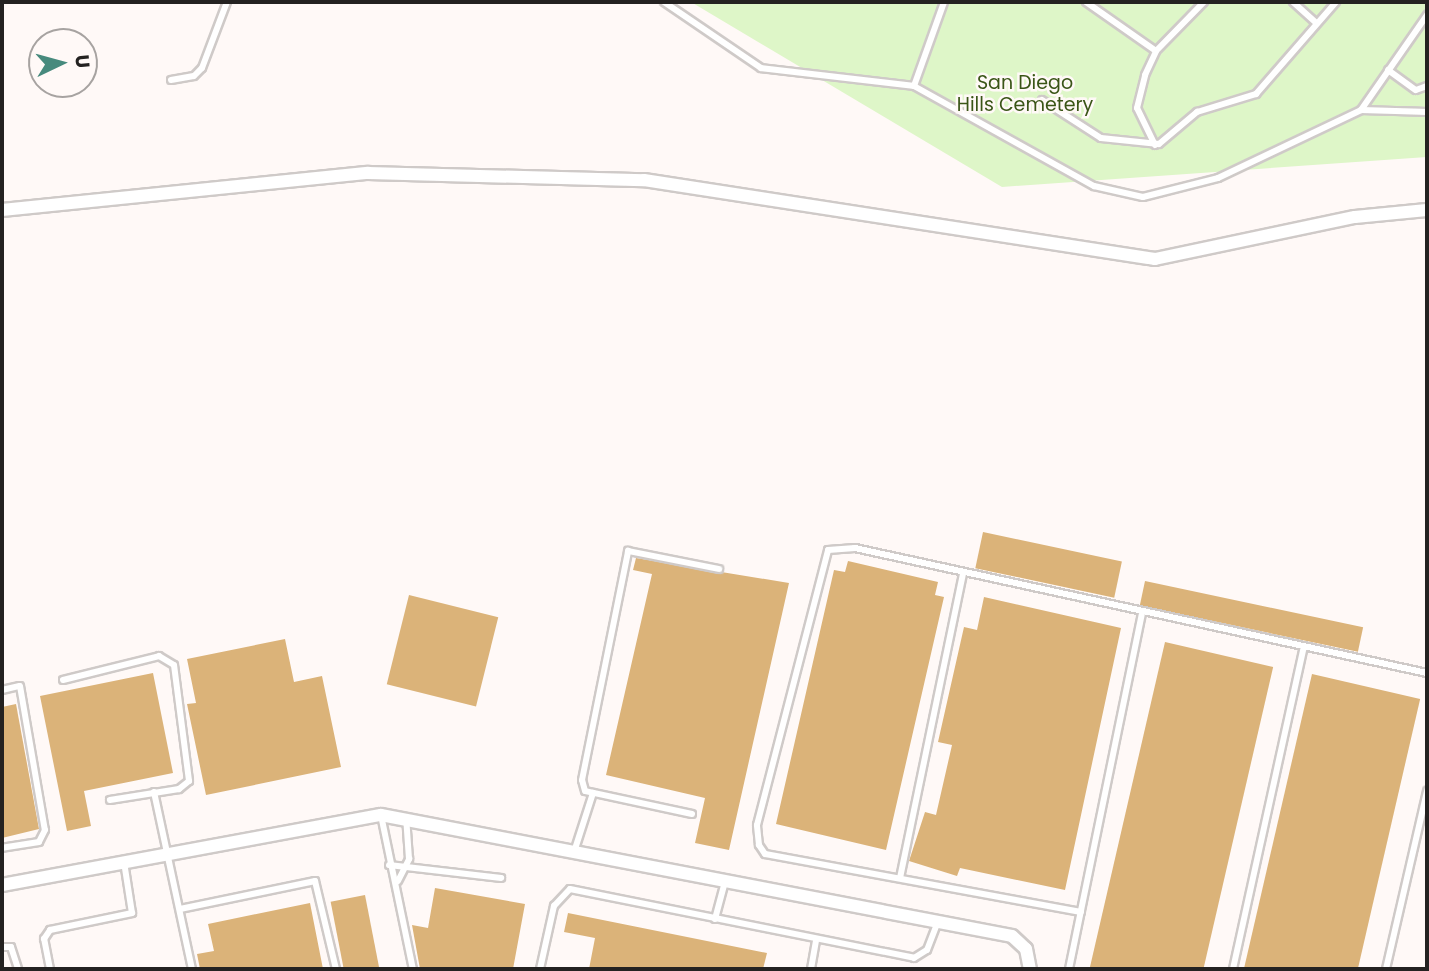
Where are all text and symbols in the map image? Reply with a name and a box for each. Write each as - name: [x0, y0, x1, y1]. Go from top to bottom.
- north arrow: [28, 28, 98, 98]
- text: U: [68, 53, 96, 69]
- park label: San Diego Hills Cemetery: [957, 72, 1093, 116]

